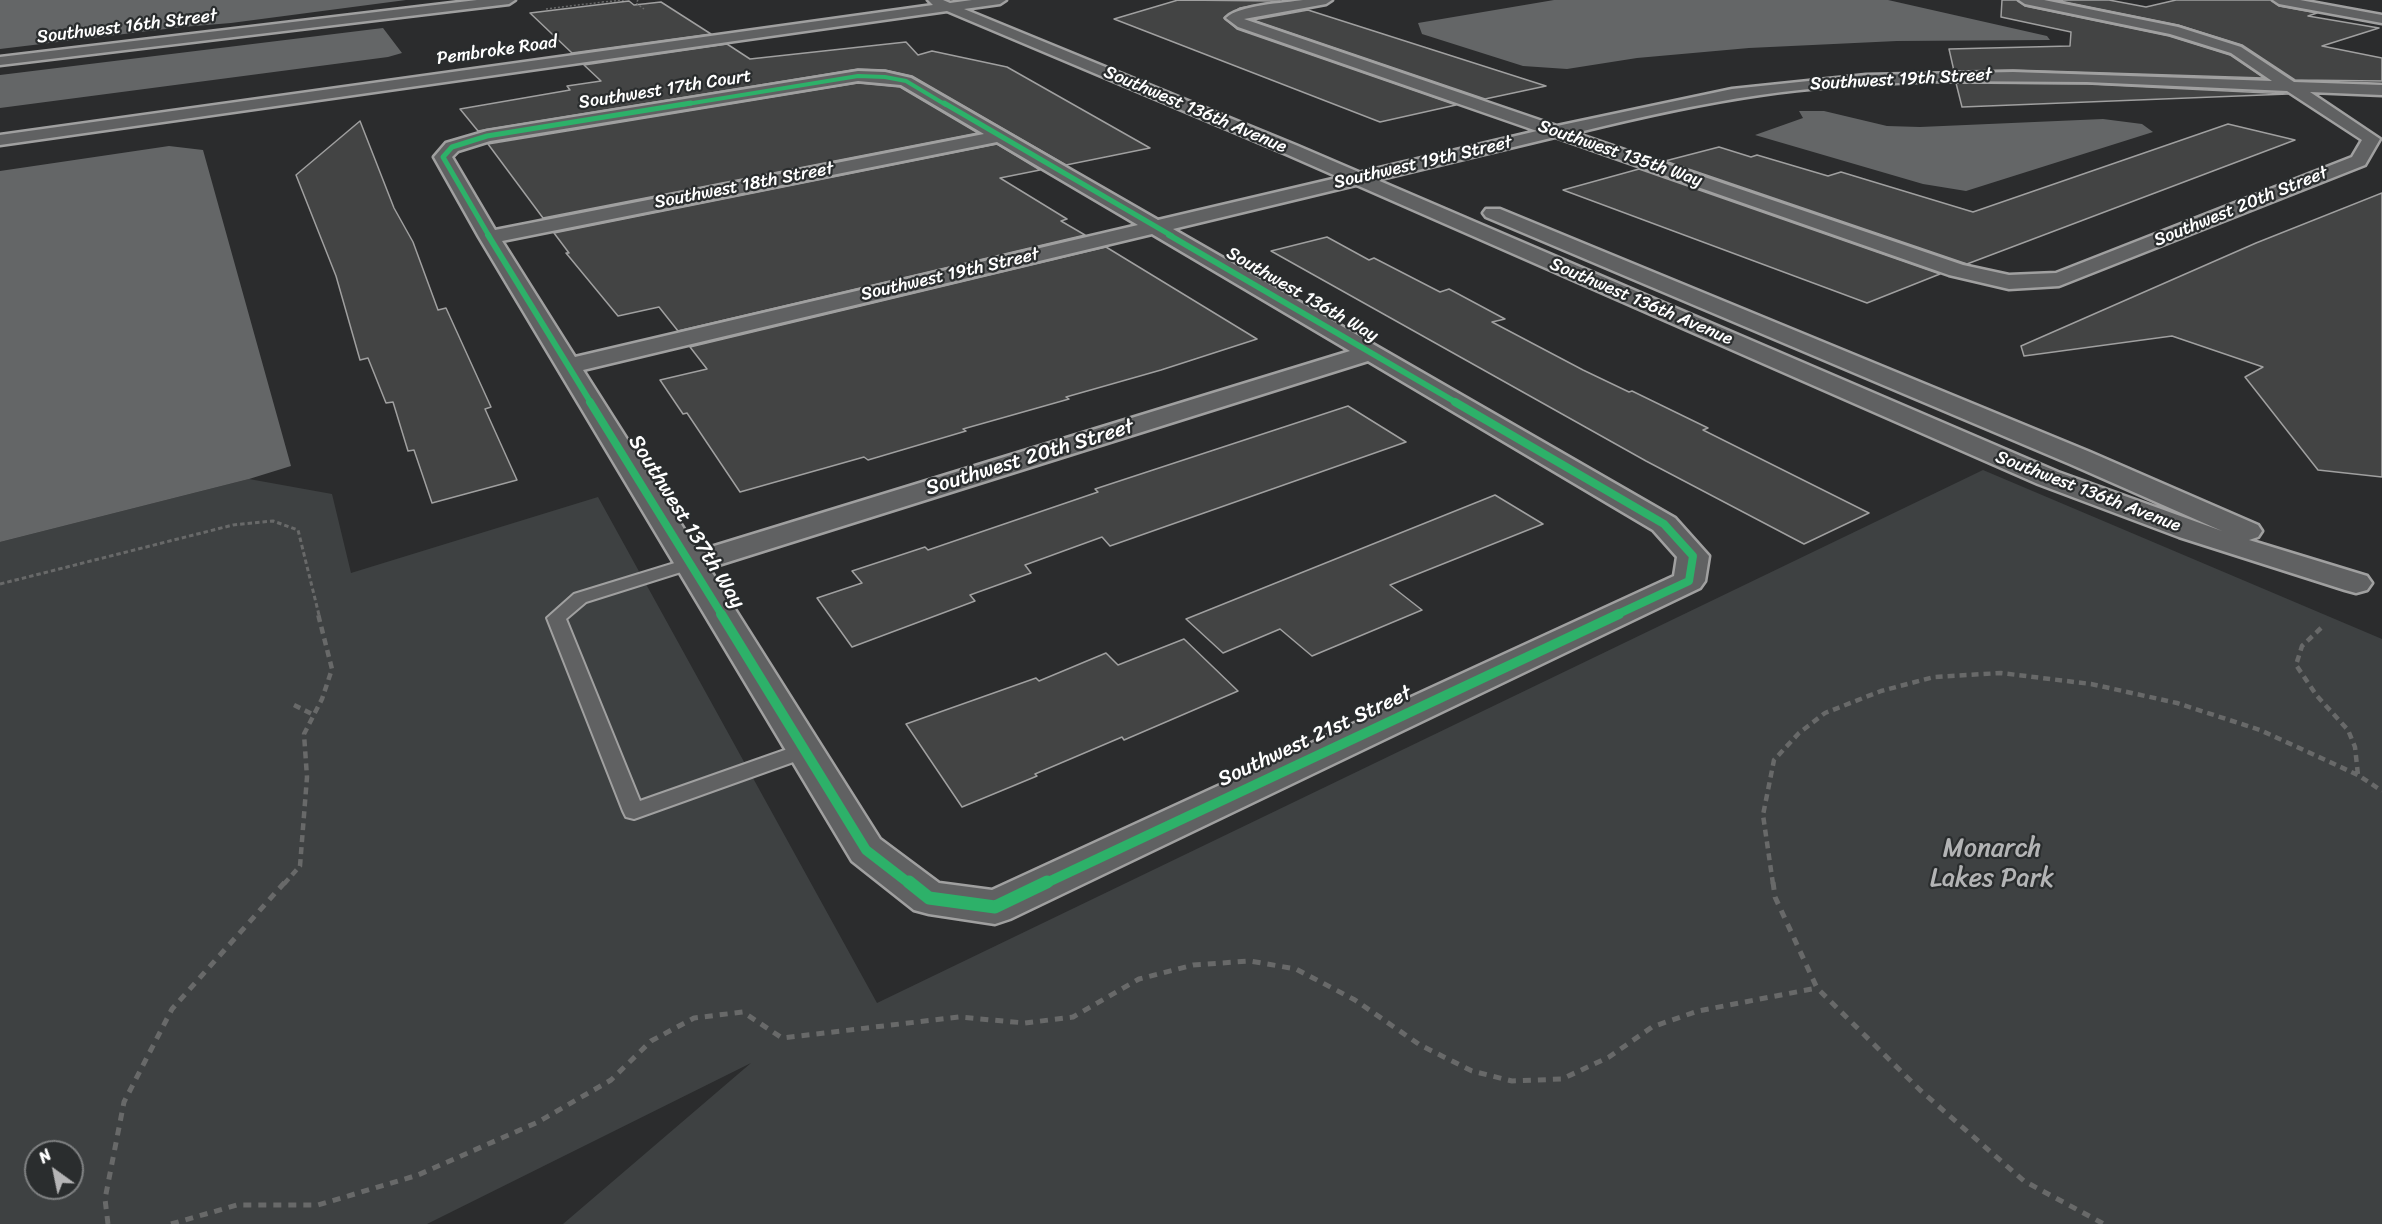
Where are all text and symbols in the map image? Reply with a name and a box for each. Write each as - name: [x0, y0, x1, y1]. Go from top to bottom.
- street label: Southwest 16th Street: [36, 5, 218, 49]
- street label: Pembroke Road: [435, 32, 559, 70]
- street label: Southwest 136th Avenue: [1100, 62, 1290, 158]
- street label: Southwest 19th Street: [1809, 64, 1993, 96]
- street label: Southwest 17th Court: [577, 66, 753, 114]
- street label: Southwest 135th Way: [1535, 116, 1705, 192]
- street label: Southwest 19th Street: [1332, 132, 1514, 194]
- street label: Southwest 18th Street: [653, 158, 835, 214]
- street label: Southwest 20th Street: [2151, 162, 2331, 252]
- street label: Southwest 136th Way: [1222, 243, 1382, 347]
- street label: Southwest 19th Street: [859, 244, 1041, 306]
- street label: Southwest 136th Avenue: [1546, 254, 1736, 350]
- street label: Southwest 20th Street: [923, 414, 1137, 502]
- street label: Southwest 137th Way: [622, 431, 750, 613]
- street label: Southwest 136th Avenue: [1992, 447, 2184, 537]
- street label: Southwest 21st Street: [1214, 681, 1416, 793]
- park label: Monarch Lakes Park: [1930, 833, 2054, 894]
- north arrow: [24, 1140, 84, 1200]
- text: N: [32, 1141, 58, 1171]

